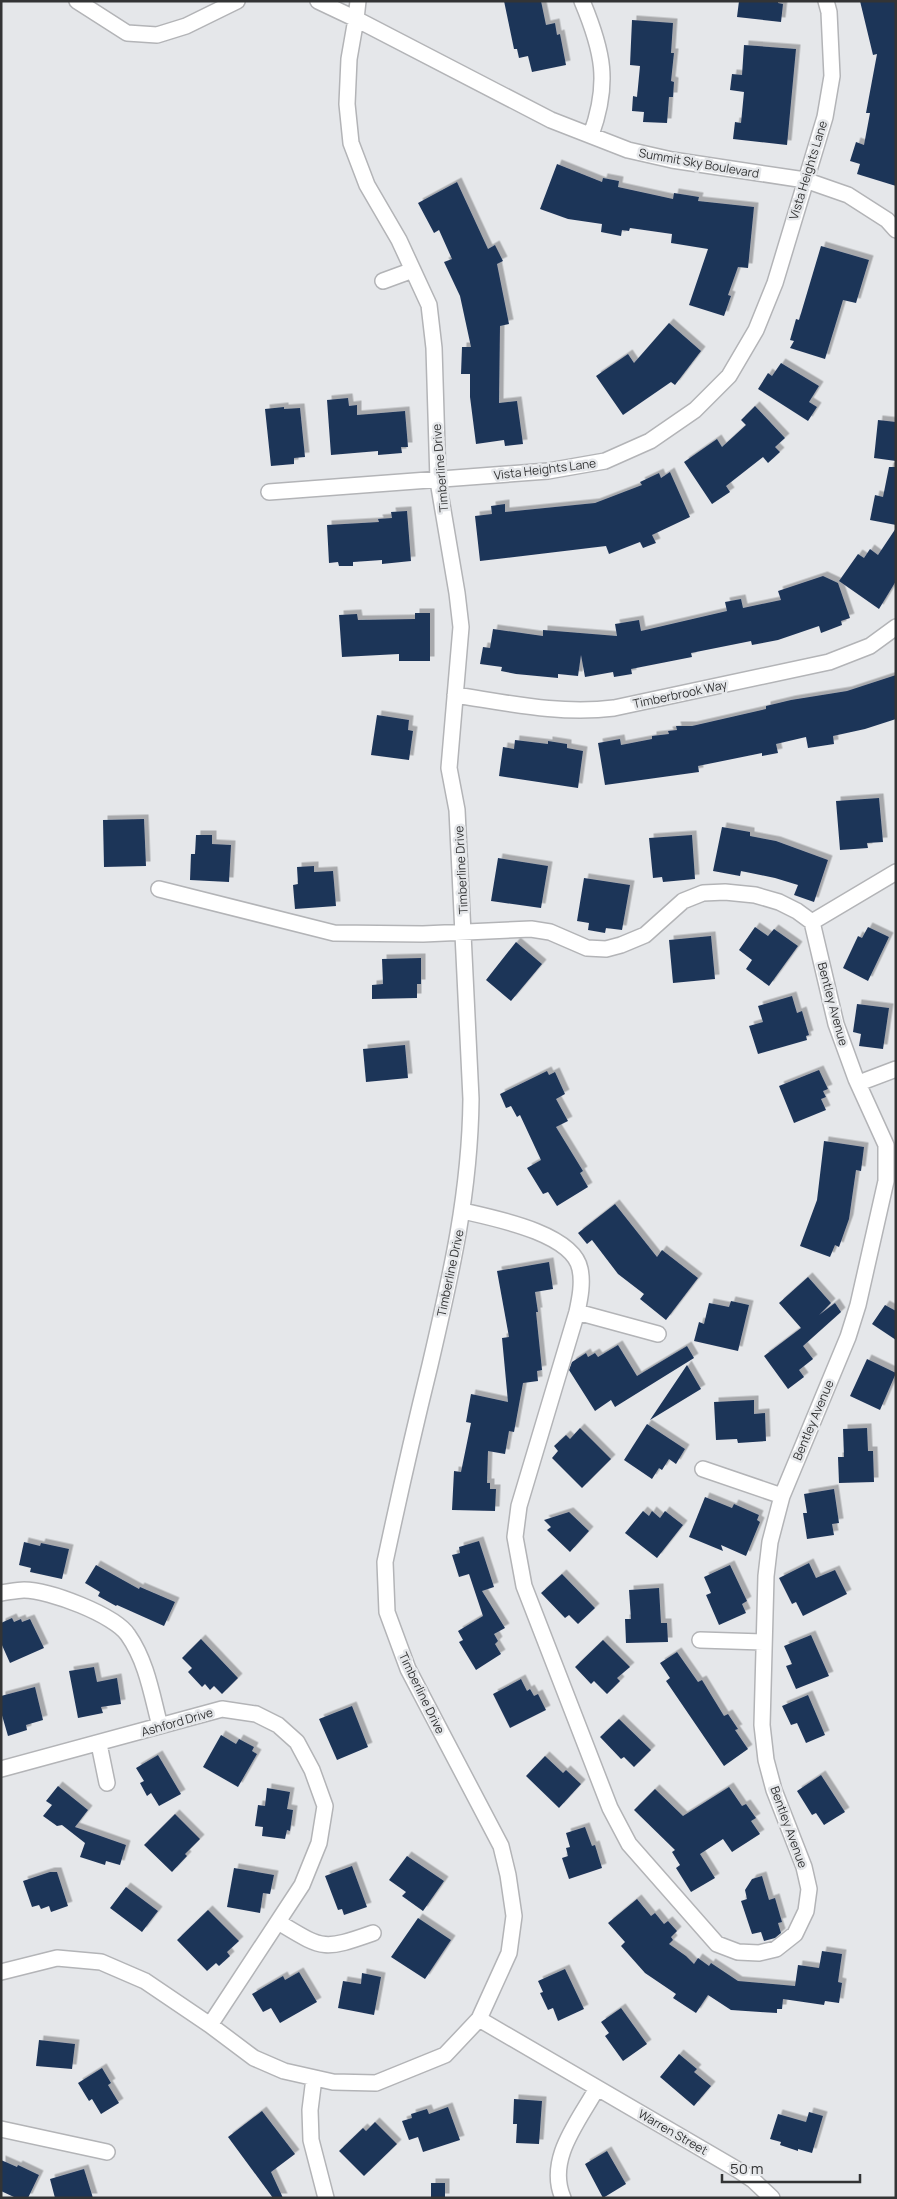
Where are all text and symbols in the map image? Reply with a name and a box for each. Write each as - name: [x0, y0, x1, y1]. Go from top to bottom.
- street label: Vista Heights Lane: [785, 118, 831, 222]
- street label: Summit Sky Boulevard: [638, 144, 760, 182]
- street label: Timberline Drive: [428, 423, 452, 513]
- street label: Vista Heights Lane: [493, 454, 597, 484]
- street label: Timberbrook Way: [631, 676, 729, 712]
- street label: Timberline Drive: [450, 825, 472, 915]
- street label: Bentley Avenue: [814, 960, 852, 1048]
- street label: Timberline Drive: [432, 1228, 468, 1318]
- street label: Bentley Avenue: [788, 1377, 838, 1463]
- street label: Timberline Drive: [395, 1649, 449, 1737]
- street label: Ashford Drive: [139, 1704, 215, 1740]
- street label: Bentley Avenue: [766, 1784, 812, 1870]
- street label: Warren Street: [635, 2105, 711, 2159]
- scale bar: [722, 2152, 860, 2184]
- text: 50 m: [730, 2158, 764, 2179]

